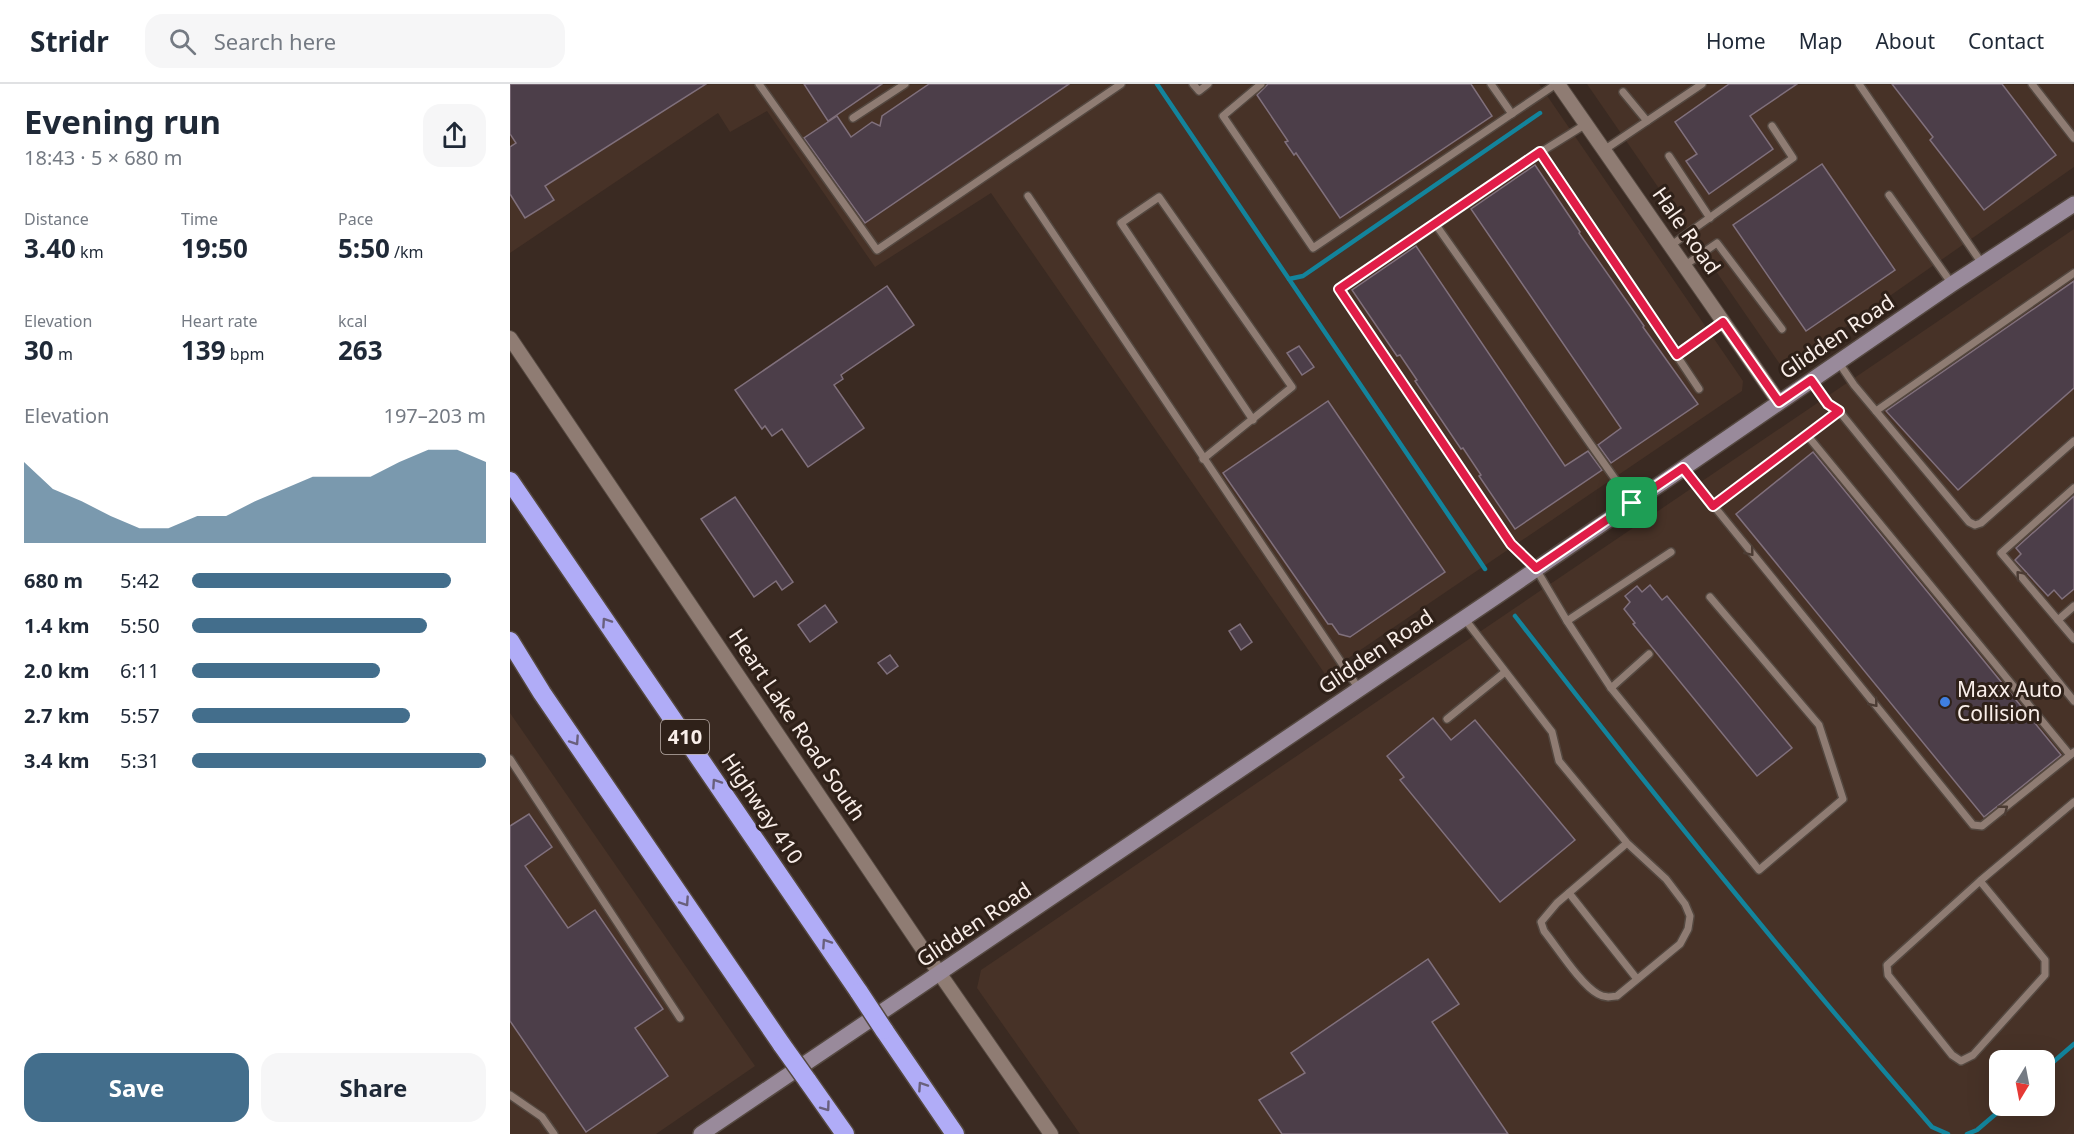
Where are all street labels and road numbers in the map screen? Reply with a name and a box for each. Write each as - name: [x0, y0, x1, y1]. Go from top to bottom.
- street label: Hale Road: [1647, 181, 1727, 280]
- street label: Glidden Road: [1774, 287, 1899, 385]
- street label: Glidden Road: [1313, 602, 1438, 700]
- street label: Heart Lake Road South: [723, 623, 873, 826]
- road number: 410: [661, 720, 709, 754]
- street label: Highway 410: [716, 748, 810, 869]
- street label: Glidden Road: [911, 875, 1036, 973]

